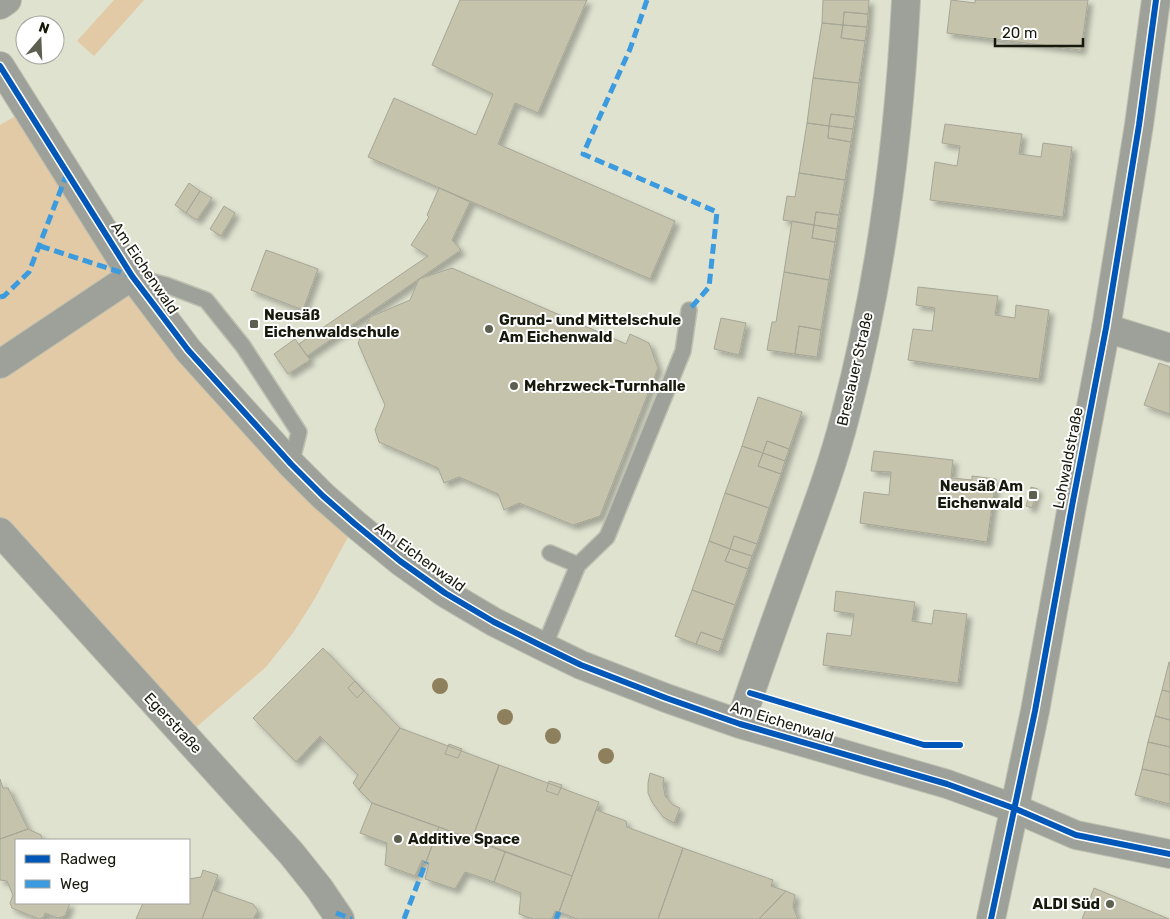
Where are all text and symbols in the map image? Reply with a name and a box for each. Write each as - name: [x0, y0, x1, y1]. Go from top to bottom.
- north arrow: [15, 15, 65, 65]
- scale bar: [995, 15, 1082, 47]
- text: N: [37, 19, 52, 38]
- text: 20 m: [1002, 24, 1037, 42]
- street label: Am Eichenwald: [108, 219, 182, 317]
- place label: Neusäß Eichenwaldschule: [264, 306, 400, 341]
- street label: Breslauer Straße: [833, 310, 877, 428]
- place label: Grund- und Mittelschule Am Eichenwald: [499, 311, 681, 346]
- marker: Neusäß Eichenwaldschule: [248, 318, 260, 330]
- marker: Grund- und Mittelschule Am Eichenwald: [483, 323, 495, 335]
- place label: Mehrzweck-Turnhalle: [524, 377, 686, 395]
- marker: Mehrzweck-Turnhalle: [508, 380, 520, 392]
- street label: Lohwaldstraße: [1049, 406, 1087, 510]
- place label: Neusäß Am Eichenwald: [937, 477, 1023, 512]
- marker: Neusäß Am Eichenwald: [1027, 489, 1039, 501]
- street label: Am Eichenwald: [371, 518, 469, 596]
- street label: Egerstraße: [140, 689, 206, 757]
- street label: Am Eichenwald: [728, 698, 836, 746]
- place label: Additive Space: [408, 830, 520, 848]
- marker: Additive Space: [392, 833, 404, 845]
- legend: [15, 839, 190, 904]
- text: Radweg: [60, 850, 116, 868]
- text: Weg: [60, 875, 89, 893]
- place label: ALDI Süd: [1032, 895, 1100, 913]
- marker: ALDI Süd: [1104, 898, 1116, 910]

